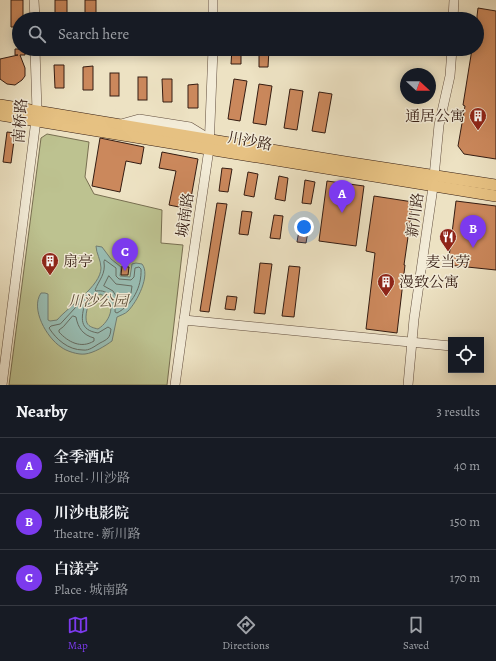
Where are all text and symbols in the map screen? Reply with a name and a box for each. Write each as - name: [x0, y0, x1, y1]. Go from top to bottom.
- search box: [12, 12, 484, 56]
- icon: search: [26, 23, 48, 45]
- text: Search here: [58, 24, 129, 44]
- north arrow: [400, 68, 436, 104]
- street label: 南桥路: [8, 98, 32, 144]
- place label: 通居公寓: [405, 106, 465, 126]
- building icon: 通居公寓: [468, 106, 488, 131]
- street label: 川沙路: [226, 127, 274, 155]
- pin: A: [329, 180, 355, 213]
- street label: 城南路: [172, 191, 198, 239]
- street label: 新川路: [402, 191, 428, 239]
- pin: B: [460, 215, 486, 248]
- your location: [294, 217, 314, 237]
- restaurant icon: 麦当劳: [438, 227, 458, 252]
- pin: C: [112, 238, 138, 271]
- building icon: 扇亭: [40, 251, 60, 276]
- place label: 扇亭: [63, 251, 93, 271]
- place label: 麦当劳: [425, 252, 471, 272]
- building icon: 漫致公寓: [376, 272, 396, 297]
- place label: 漫致公寓: [399, 272, 459, 292]
- park label: 川沙公园: [68, 291, 130, 311]
- map controls: [448, 337, 484, 373]
- button: locate: [448, 337, 484, 373]
- text: Nearby: [16, 400, 67, 423]
- text: 3 results: [436, 403, 480, 420]
- text: 全季酒店: [54, 447, 114, 467]
- text: A: [25, 457, 33, 474]
- text: 40 m: [454, 457, 480, 474]
- text: Hotel · 川沙路: [54, 469, 130, 486]
- text: 川沙电影院: [54, 503, 129, 523]
- text: B: [25, 513, 33, 530]
- text: 150 m: [450, 513, 480, 530]
- text: Theatre · 新川路: [54, 525, 140, 542]
- text: 白漾亭: [54, 559, 99, 579]
- text: C: [25, 569, 33, 586]
- text: 170 m: [450, 569, 480, 586]
- text: Place · 城南路: [54, 581, 128, 598]
- tab: Map: [67, 614, 89, 653]
- tab: Directions: [222, 614, 270, 653]
- tab: Saved: [403, 614, 429, 653]

